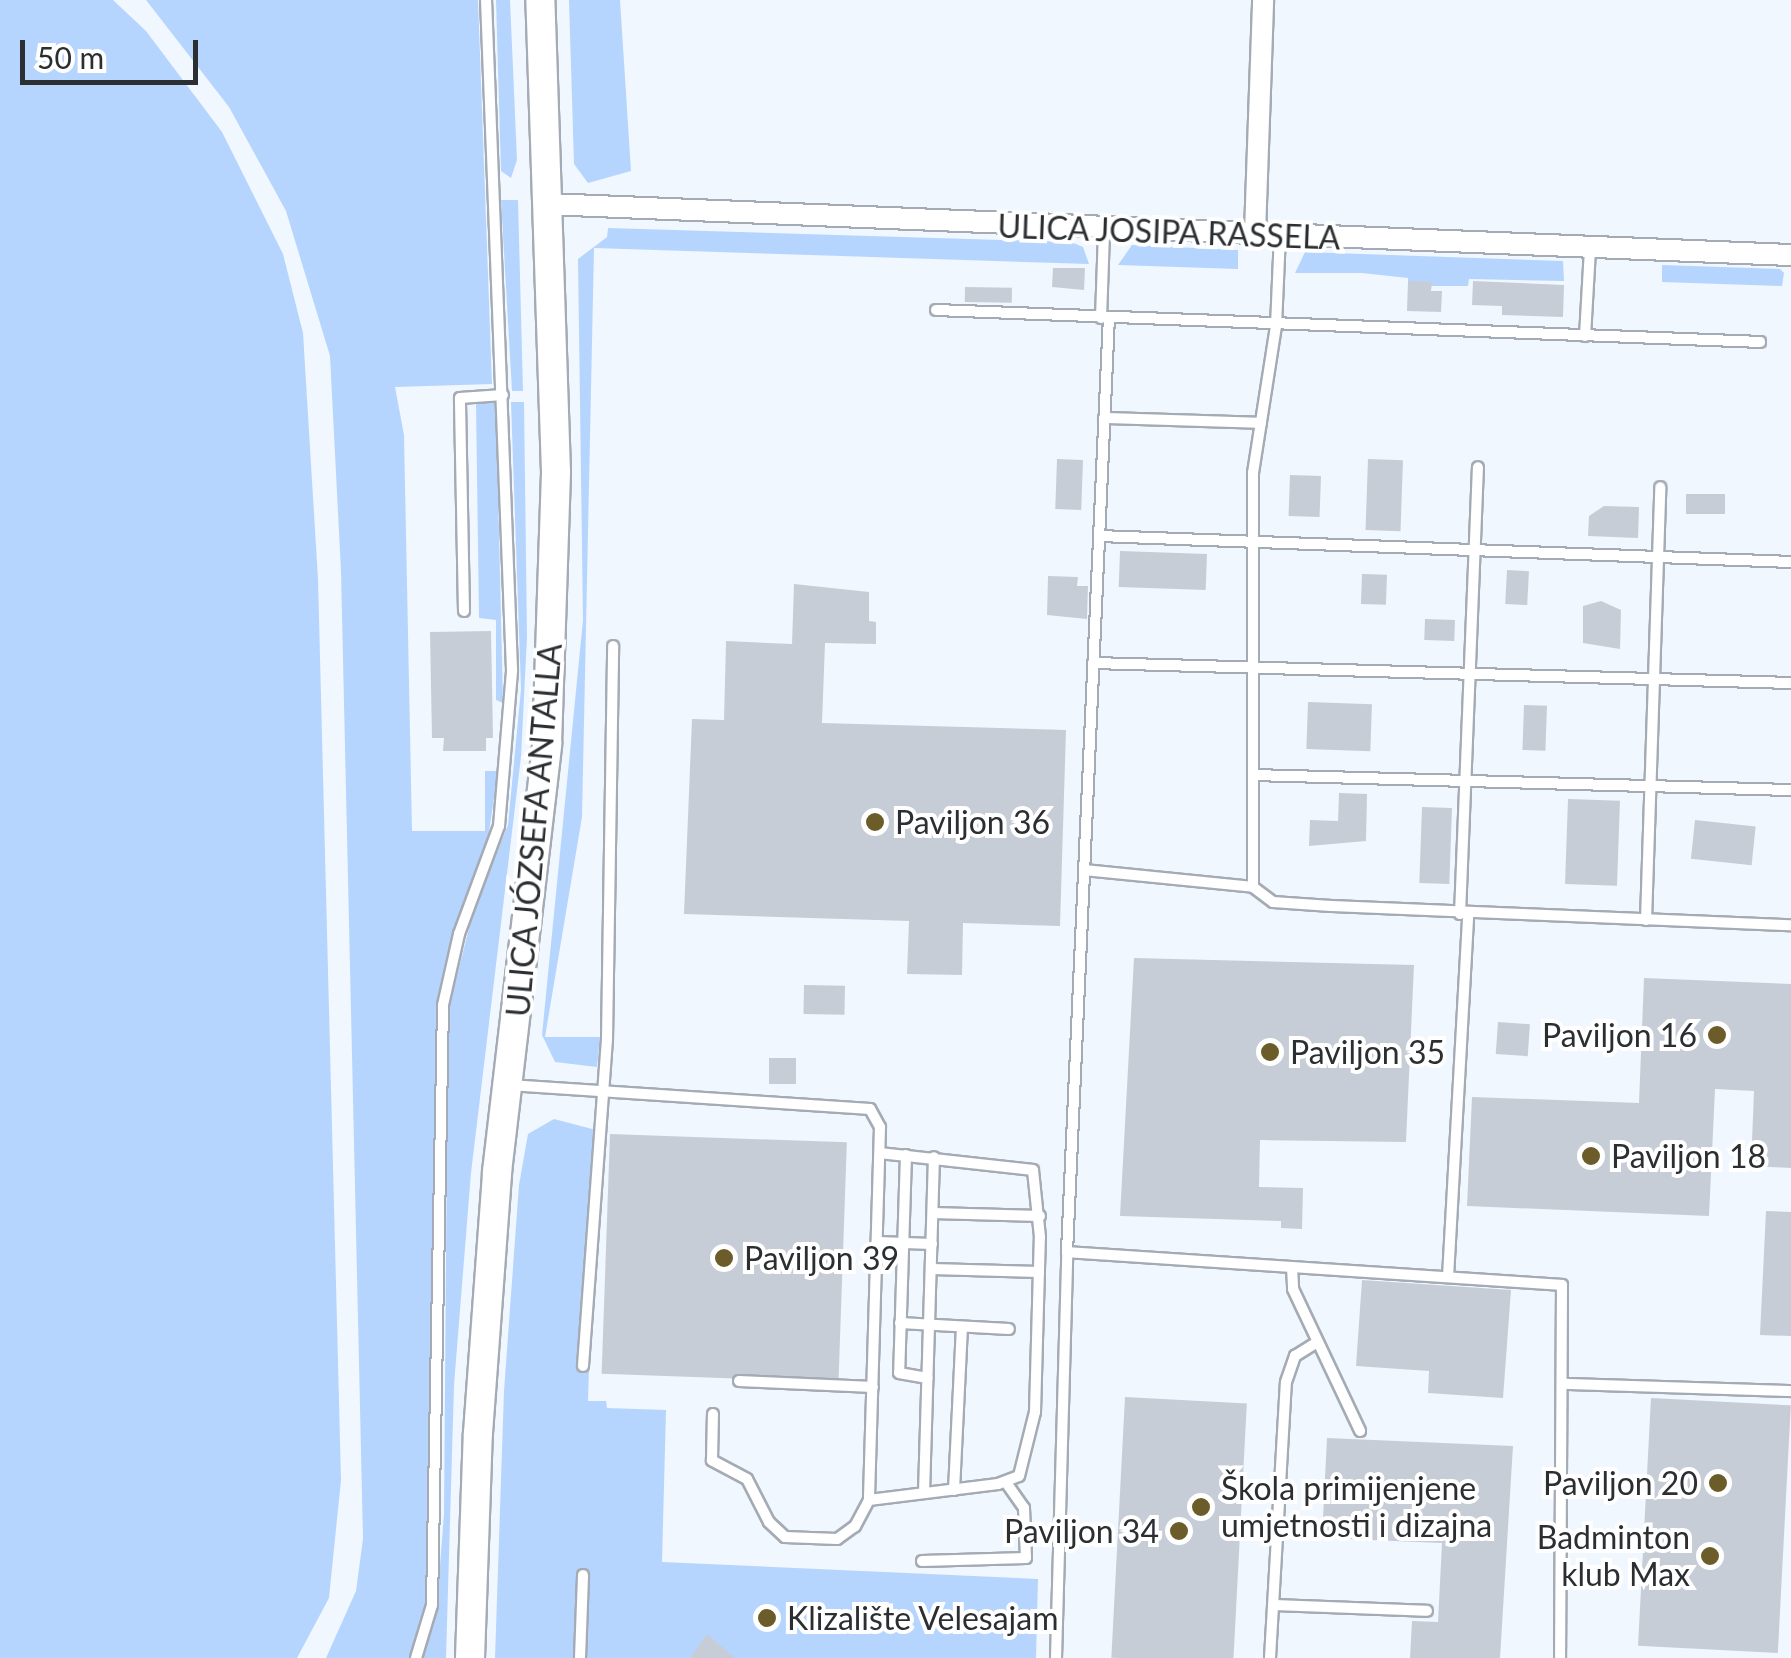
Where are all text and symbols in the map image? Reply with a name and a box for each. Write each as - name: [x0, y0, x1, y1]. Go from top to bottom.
- scale bar: [25, 20, 202, 82]
- text: 50 m: [37, 39, 104, 75]
- street label: ULICA JOSIPA RASSELA: [995, 207, 1343, 257]
- street label: ULICA JÓZSEFA ANTALLA: [498, 640, 570, 1020]
- place label: Paviljon 36: [895, 803, 1050, 841]
- marker: Paviljon 36: [864, 811, 886, 833]
- place label: Paviljon 16: [1542, 1016, 1697, 1054]
- marker: Paviljon 16: [1706, 1024, 1728, 1046]
- place label: Paviljon 35: [1290, 1033, 1445, 1071]
- marker: Paviljon 35: [1259, 1041, 1281, 1063]
- place label: Paviljon 18: [1611, 1137, 1766, 1175]
- marker: Paviljon 18: [1580, 1145, 1602, 1167]
- place label: Paviljon 39: [744, 1239, 899, 1277]
- marker: Paviljon 39: [713, 1247, 735, 1269]
- place label: Paviljon 20: [1543, 1464, 1698, 1502]
- place label: Škola primijenjene umjetnosti i dizajna: [1221, 1470, 1492, 1545]
- marker: Paviljon 20: [1707, 1472, 1729, 1494]
- marker: Škola primijenjene umjetnosti i dizajna: [1190, 1496, 1212, 1518]
- place label: Paviljon 34: [1004, 1512, 1159, 1550]
- place label: Badminton klub Max: [1537, 1519, 1690, 1594]
- marker: Paviljon 34: [1168, 1520, 1190, 1542]
- marker: Badminton klub Max: [1699, 1545, 1721, 1567]
- place label: Klizalište Velesajam: [787, 1599, 1060, 1637]
- marker: Klizalište Velesajam: [756, 1607, 778, 1629]

